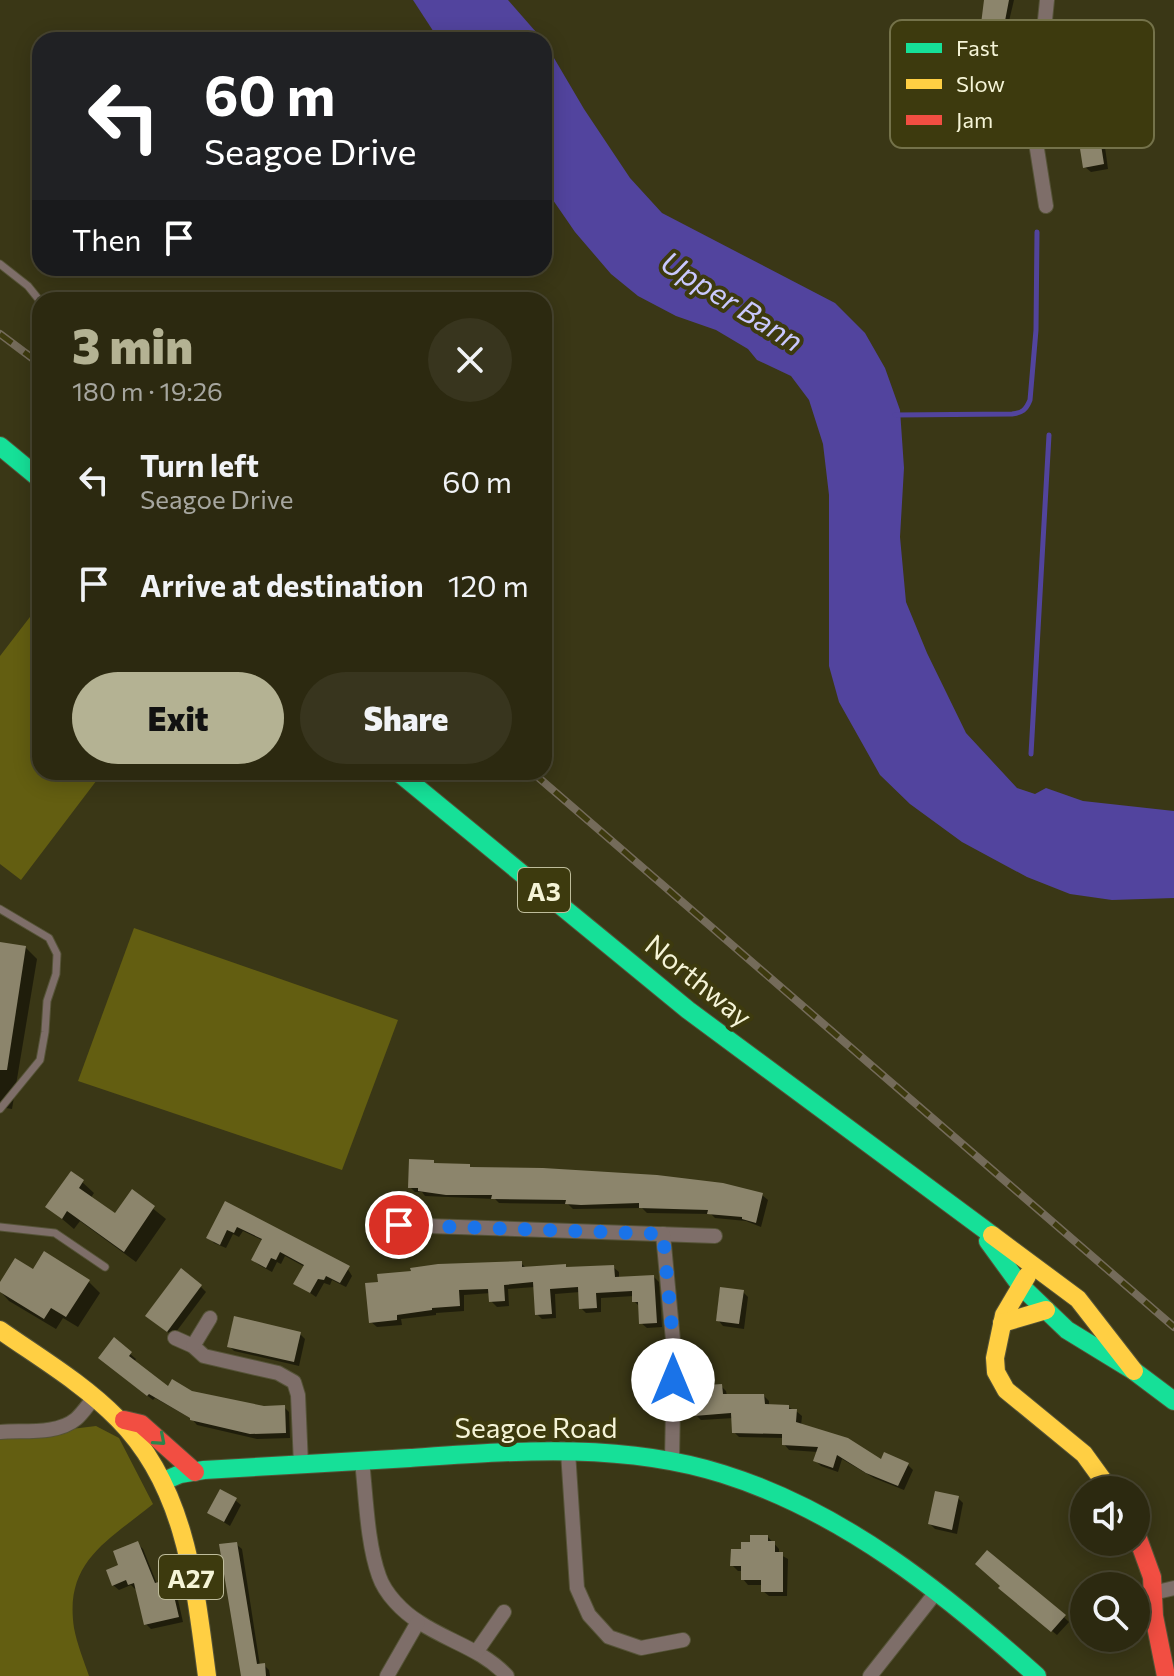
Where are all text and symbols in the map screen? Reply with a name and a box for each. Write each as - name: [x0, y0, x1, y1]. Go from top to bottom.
- legend: [890, 20, 1154, 148]
- text: Fast: [956, 34, 999, 61]
- text: 60 m: [204, 59, 335, 128]
- icon: left: [72, 64, 176, 168]
- text: Slow: [956, 70, 1005, 97]
- text: Jam: [956, 106, 993, 133]
- text: Seagoe Drive: [204, 128, 416, 172]
- icon: arrive: [157, 216, 201, 260]
- text: Then: [72, 220, 141, 257]
- water label: Upper Bann: [655, 242, 811, 358]
- text: 3 min: [72, 315, 193, 374]
- button: close: [428, 318, 512, 402]
- text: 180 m · 19:26: [72, 375, 223, 406]
- text: Turn left: [140, 446, 259, 483]
- icon: left: [72, 458, 116, 502]
- text: 60 m: [442, 462, 512, 499]
- text: Seagoe Drive: [140, 483, 293, 514]
- icon: arrive: [72, 562, 116, 606]
- text: Arrive at destination: [140, 566, 424, 603]
- text: 120 m: [448, 566, 529, 603]
- button: Exit: [72, 672, 284, 764]
- button: Share: [300, 672, 512, 764]
- road number: A3: [518, 868, 570, 912]
- street label: Northway: [639, 927, 759, 1033]
- pin: [365, 1191, 433, 1259]
- icon: arrive: [377, 1203, 421, 1247]
- position arrow: [631, 1338, 715, 1422]
- street label: Seagoe Road: [455, 1410, 617, 1444]
- one-way arrow: [151, 1430, 166, 1445]
- map controls: [1070, 1476, 1150, 1652]
- button: sound: [1070, 1476, 1150, 1556]
- road number: A27: [159, 1555, 223, 1599]
- button: search: [1070, 1572, 1150, 1652]

